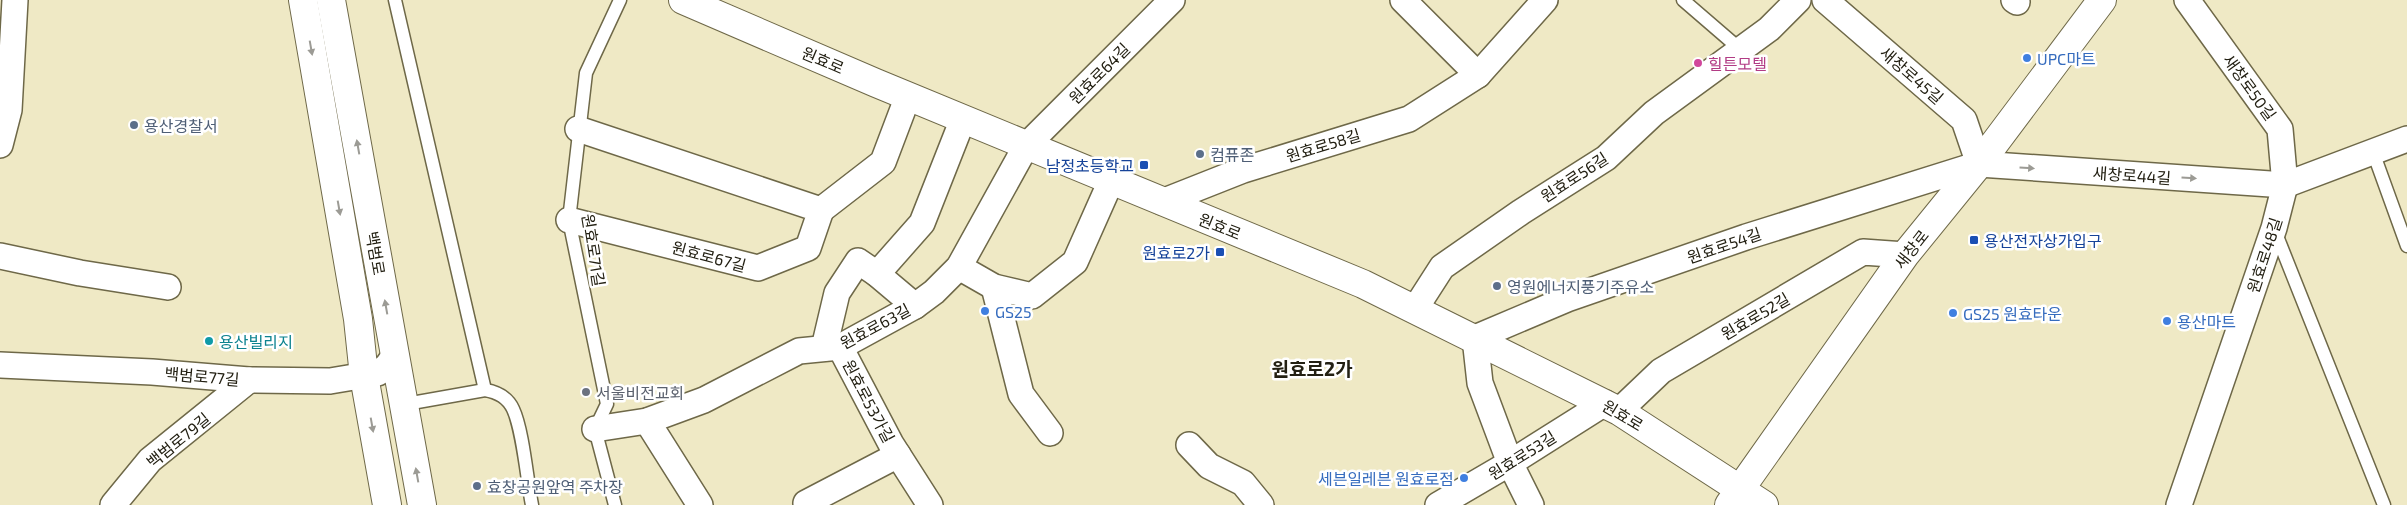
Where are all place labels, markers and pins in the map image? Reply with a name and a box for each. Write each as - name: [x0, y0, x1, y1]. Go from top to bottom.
- place label: UPC마트: [2037, 49, 2096, 68]
- marker: UPC마트: [2021, 52, 2033, 64]
- place label: 힐튼모텔: [1708, 54, 1767, 73]
- marker: 힐튼모텔: [1692, 57, 1704, 69]
- place label: 용산경찰서: [144, 116, 218, 135]
- marker: 용산경찰서: [128, 119, 140, 131]
- place label: 컴퓨존: [1210, 145, 1254, 164]
- marker: 컴퓨존: [1194, 148, 1206, 160]
- place label: 남정초등학교: [1046, 156, 1134, 175]
- marker: 남정초등학교: [1138, 159, 1150, 171]
- place label: 용산전자상가입구: [1984, 231, 2102, 250]
- marker: 용산전자상가입구: [1968, 234, 1980, 246]
- place label: 원효로2가: [1142, 243, 1210, 262]
- marker: 원효로2가: [1214, 246, 1226, 258]
- place label: 영원에너지풍기주유소: [1507, 277, 1654, 296]
- marker: 영원에너지풍기주유소: [1491, 280, 1503, 292]
- place label: GS25: [995, 302, 1032, 321]
- place label: GS25 원효타운: [1963, 304, 2062, 323]
- marker: GS25: [979, 305, 991, 317]
- marker: GS25 원효타운: [1947, 307, 1959, 319]
- place label: 용산마트: [2177, 312, 2236, 331]
- marker: 용산마트: [2161, 315, 2173, 327]
- place label: 용산빌리지: [219, 332, 293, 351]
- marker: 용산빌리지: [203, 335, 215, 347]
- place label: 서울비전교회: [596, 383, 684, 402]
- marker: 서울비전교회: [580, 386, 592, 398]
- place label: 세븐일레븐 원효로점: [1318, 469, 1454, 488]
- marker: 세븐일레븐 원효로점: [1458, 472, 1470, 484]
- place label: 효창공원앞역 주차장: [487, 477, 623, 496]
- marker: 효창공원앞역 주차장: [471, 480, 483, 492]

